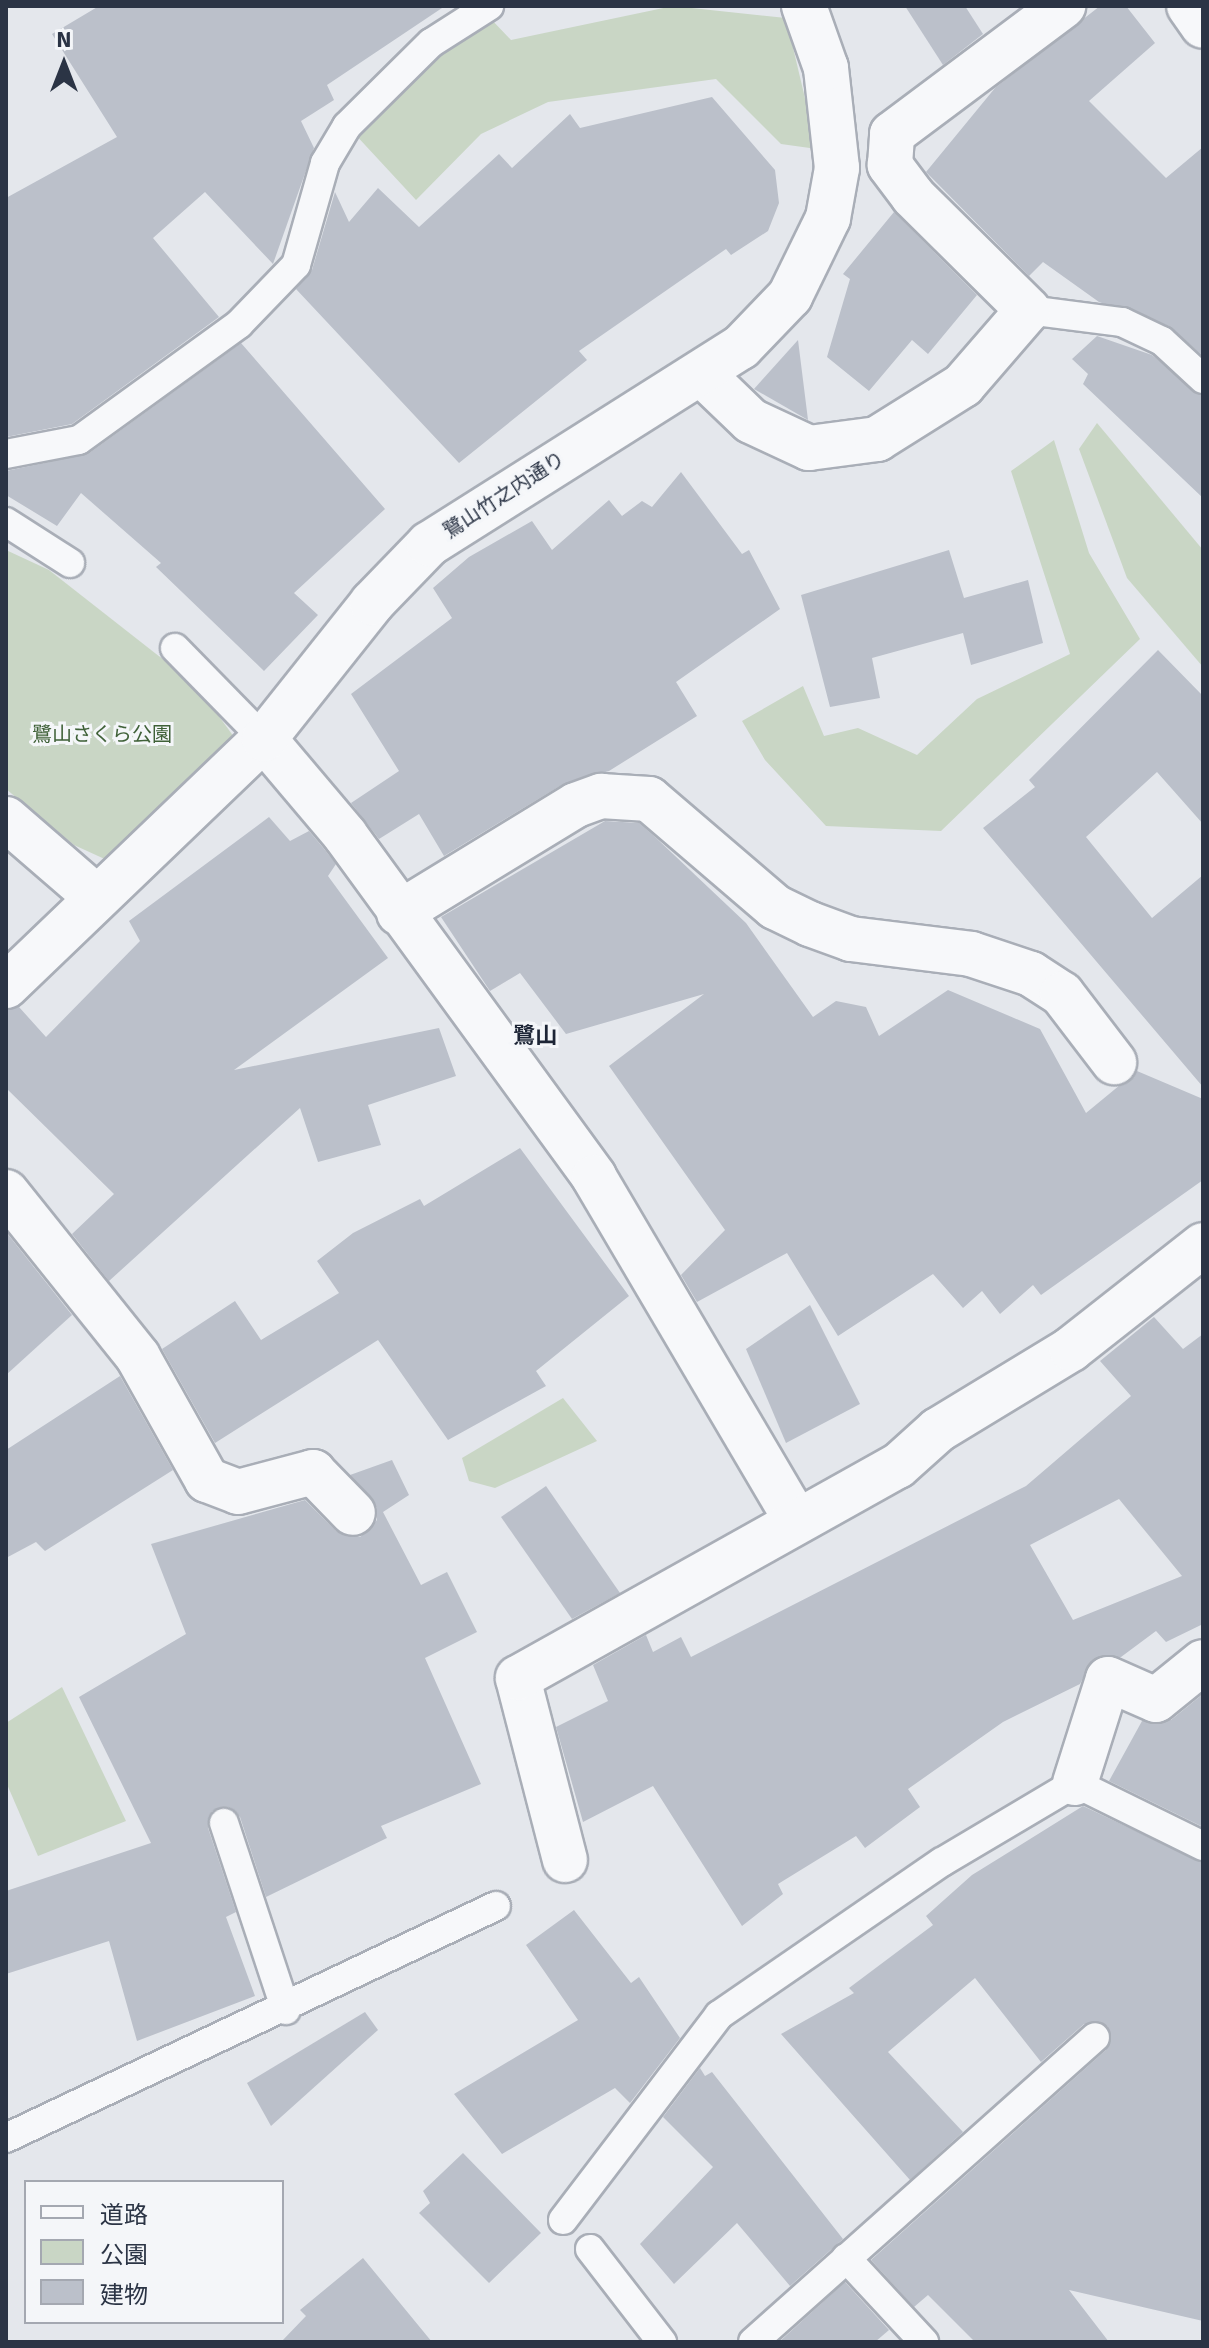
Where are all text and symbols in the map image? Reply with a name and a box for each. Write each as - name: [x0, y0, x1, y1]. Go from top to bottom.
- north arrow: [24, 24, 104, 104]
- text: N: [56, 26, 72, 53]
- street label: 鷺山竹之内通り: [439, 447, 569, 543]
- park label: 鷺山さくら公園: [32, 722, 172, 746]
- district label: 鷺山: [513, 1023, 557, 1049]
- legend: [24, 2180, 284, 2324]
- text: 道路: [100, 2200, 148, 2230]
- text: 公園: [100, 2240, 148, 2270]
- text: 建物: [100, 2280, 148, 2310]

